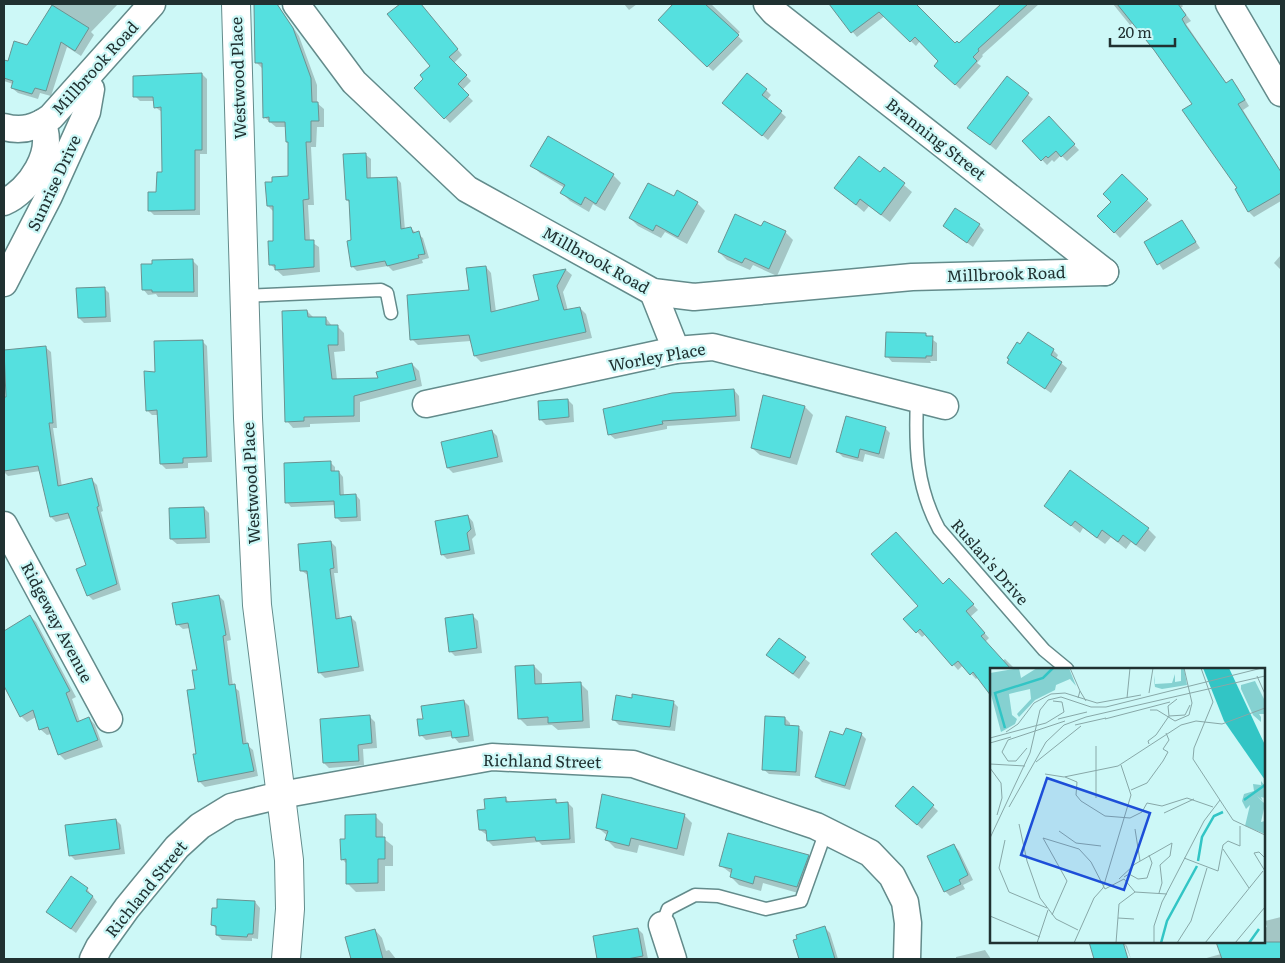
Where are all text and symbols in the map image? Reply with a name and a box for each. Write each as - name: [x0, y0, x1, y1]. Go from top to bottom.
- street label: Millbrook Road: [45, 15, 143, 120]
- scale bar: [1110, 15, 1175, 47]
- street label: Westwood Place: [223, 17, 251, 140]
- text: 20 m: [1118, 20, 1152, 43]
- street label: Branning Street: [881, 91, 992, 185]
- street label: Sunrise Drive: [20, 131, 86, 235]
- street label: Millbrook Road: [539, 220, 655, 299]
- street label: Millbrook Road: [946, 259, 1066, 287]
- street label: Worley Place: [607, 336, 707, 376]
- street label: Westwood Place: [235, 421, 265, 545]
- street label: Ruslan's Drive: [946, 513, 1035, 610]
- street label: Ridgeway Avenue: [16, 557, 100, 686]
- inset map: [990, 668, 1265, 943]
- street label: Richland Street: [483, 747, 602, 773]
- street label: Richland Street: [99, 834, 192, 942]

